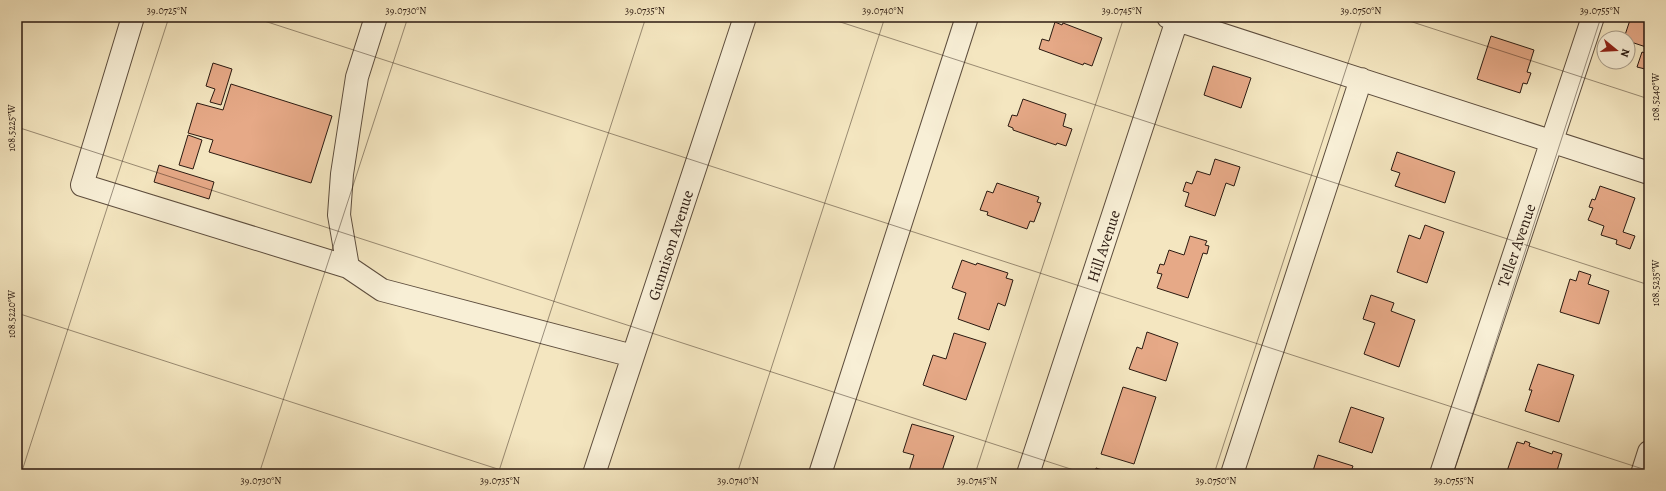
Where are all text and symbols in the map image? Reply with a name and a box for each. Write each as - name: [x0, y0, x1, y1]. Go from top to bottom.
- text: 39.0725°N: [147, 4, 187, 17]
- text: 39.0730°N: [386, 4, 427, 17]
- text: 39.0735°N: [625, 4, 665, 17]
- text: 39.0740°N: [862, 4, 904, 17]
- text: 39.0745°N: [1102, 4, 1142, 17]
- text: 39.0750°N: [1340, 4, 1382, 17]
- text: 39.0755°N: [1580, 4, 1620, 17]
- north arrow: [1596, 30, 1636, 70]
- text: N: [1617, 47, 1633, 59]
- text: 108.5240°W: [1649, 72, 1662, 121]
- text: 108.5225°W: [5, 104, 18, 152]
- street label: Gunnison Avenue: [643, 187, 699, 303]
- street label: Teller Avenue: [1492, 201, 1541, 290]
- street label: Hill Avenue: [1082, 207, 1126, 285]
- text: 108.5235°W: [1649, 259, 1662, 306]
- text: 108.5220°W: [5, 289, 18, 338]
- text: 39.0730°N: [241, 474, 282, 487]
- text: 39.0735°N: [480, 474, 520, 487]
- text: 39.0740°N: [717, 474, 759, 487]
- text: 39.0745°N: [957, 474, 997, 487]
- text: 39.0750°N: [1195, 474, 1237, 487]
- text: 39.0755°N: [1434, 474, 1474, 487]

